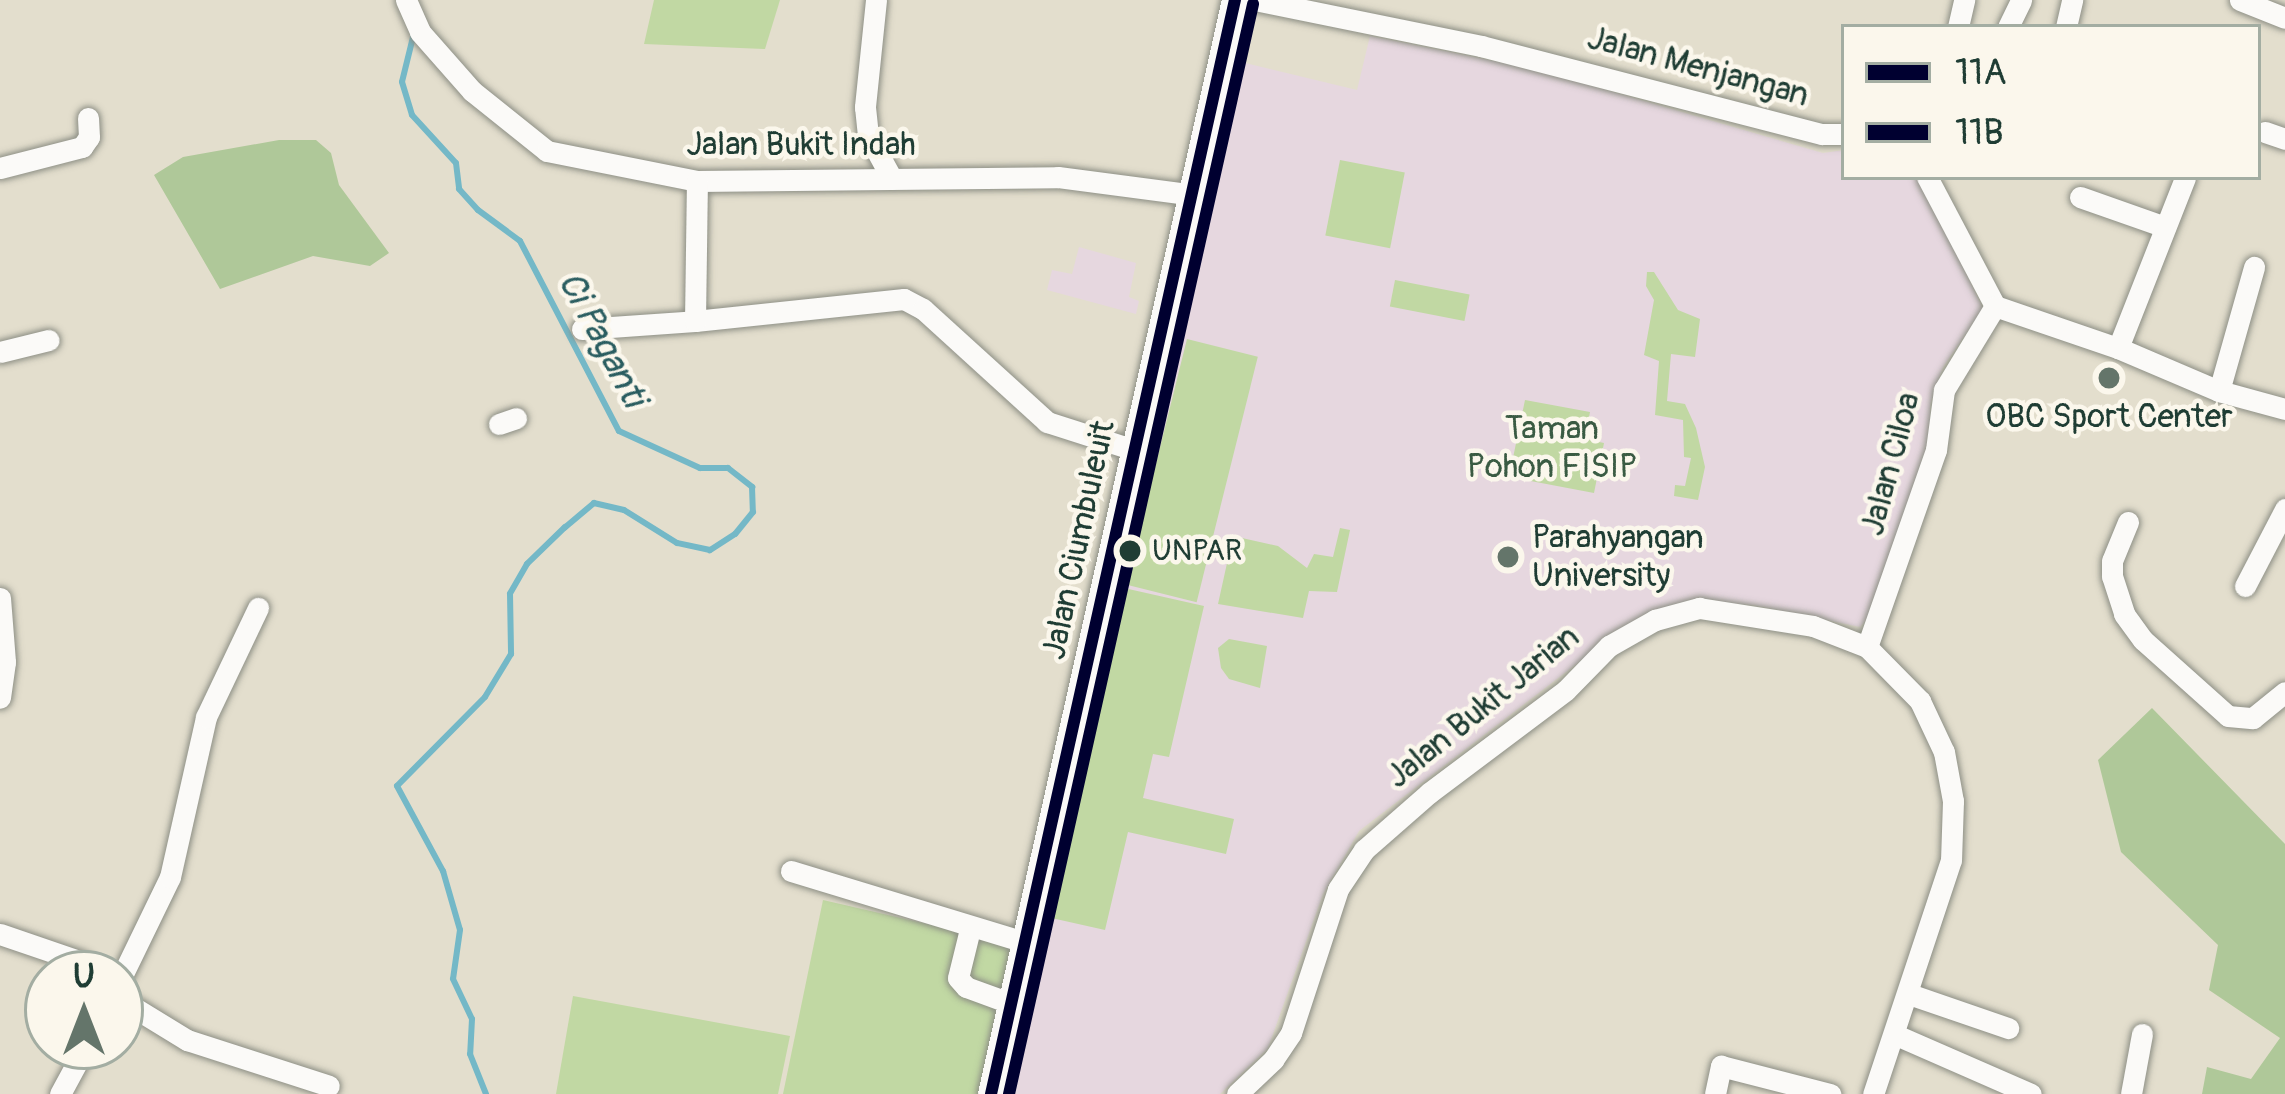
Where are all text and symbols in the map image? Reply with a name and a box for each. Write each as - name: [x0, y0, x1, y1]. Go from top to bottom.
- street label: Jalan Menjangan: [1583, 18, 1813, 116]
- legend: [1841, 24, 2261, 180]
- text: 11A: [1955, 50, 2007, 95]
- text: 11B: [1955, 110, 2004, 155]
- street label: Jalan Bukit Indah: [686, 125, 916, 165]
- water label: Ci Paganti: [549, 264, 655, 414]
- marker: OBC Sport Center: [2096, 365, 2122, 391]
- street label: Jalan Ciloa: [1853, 388, 1929, 540]
- place label: OBC Sport Center: [1985, 397, 2233, 437]
- park label: Taman Pohon FISIP: [1467, 409, 1637, 487]
- street label: Jalan Ciumbuleuit: [1034, 417, 1124, 663]
- place label: Parahyangan University: [1532, 518, 1704, 596]
- place label: UNPAR: [1152, 533, 1242, 569]
- marker: UNPAR: [1119, 540, 1141, 562]
- marker: Parahyangan University: [1495, 544, 1521, 570]
- street label: Jalan Bukit Jarian: [1379, 617, 1587, 797]
- north arrow: [24, 950, 144, 1070]
- text: U: [73, 956, 95, 997]

